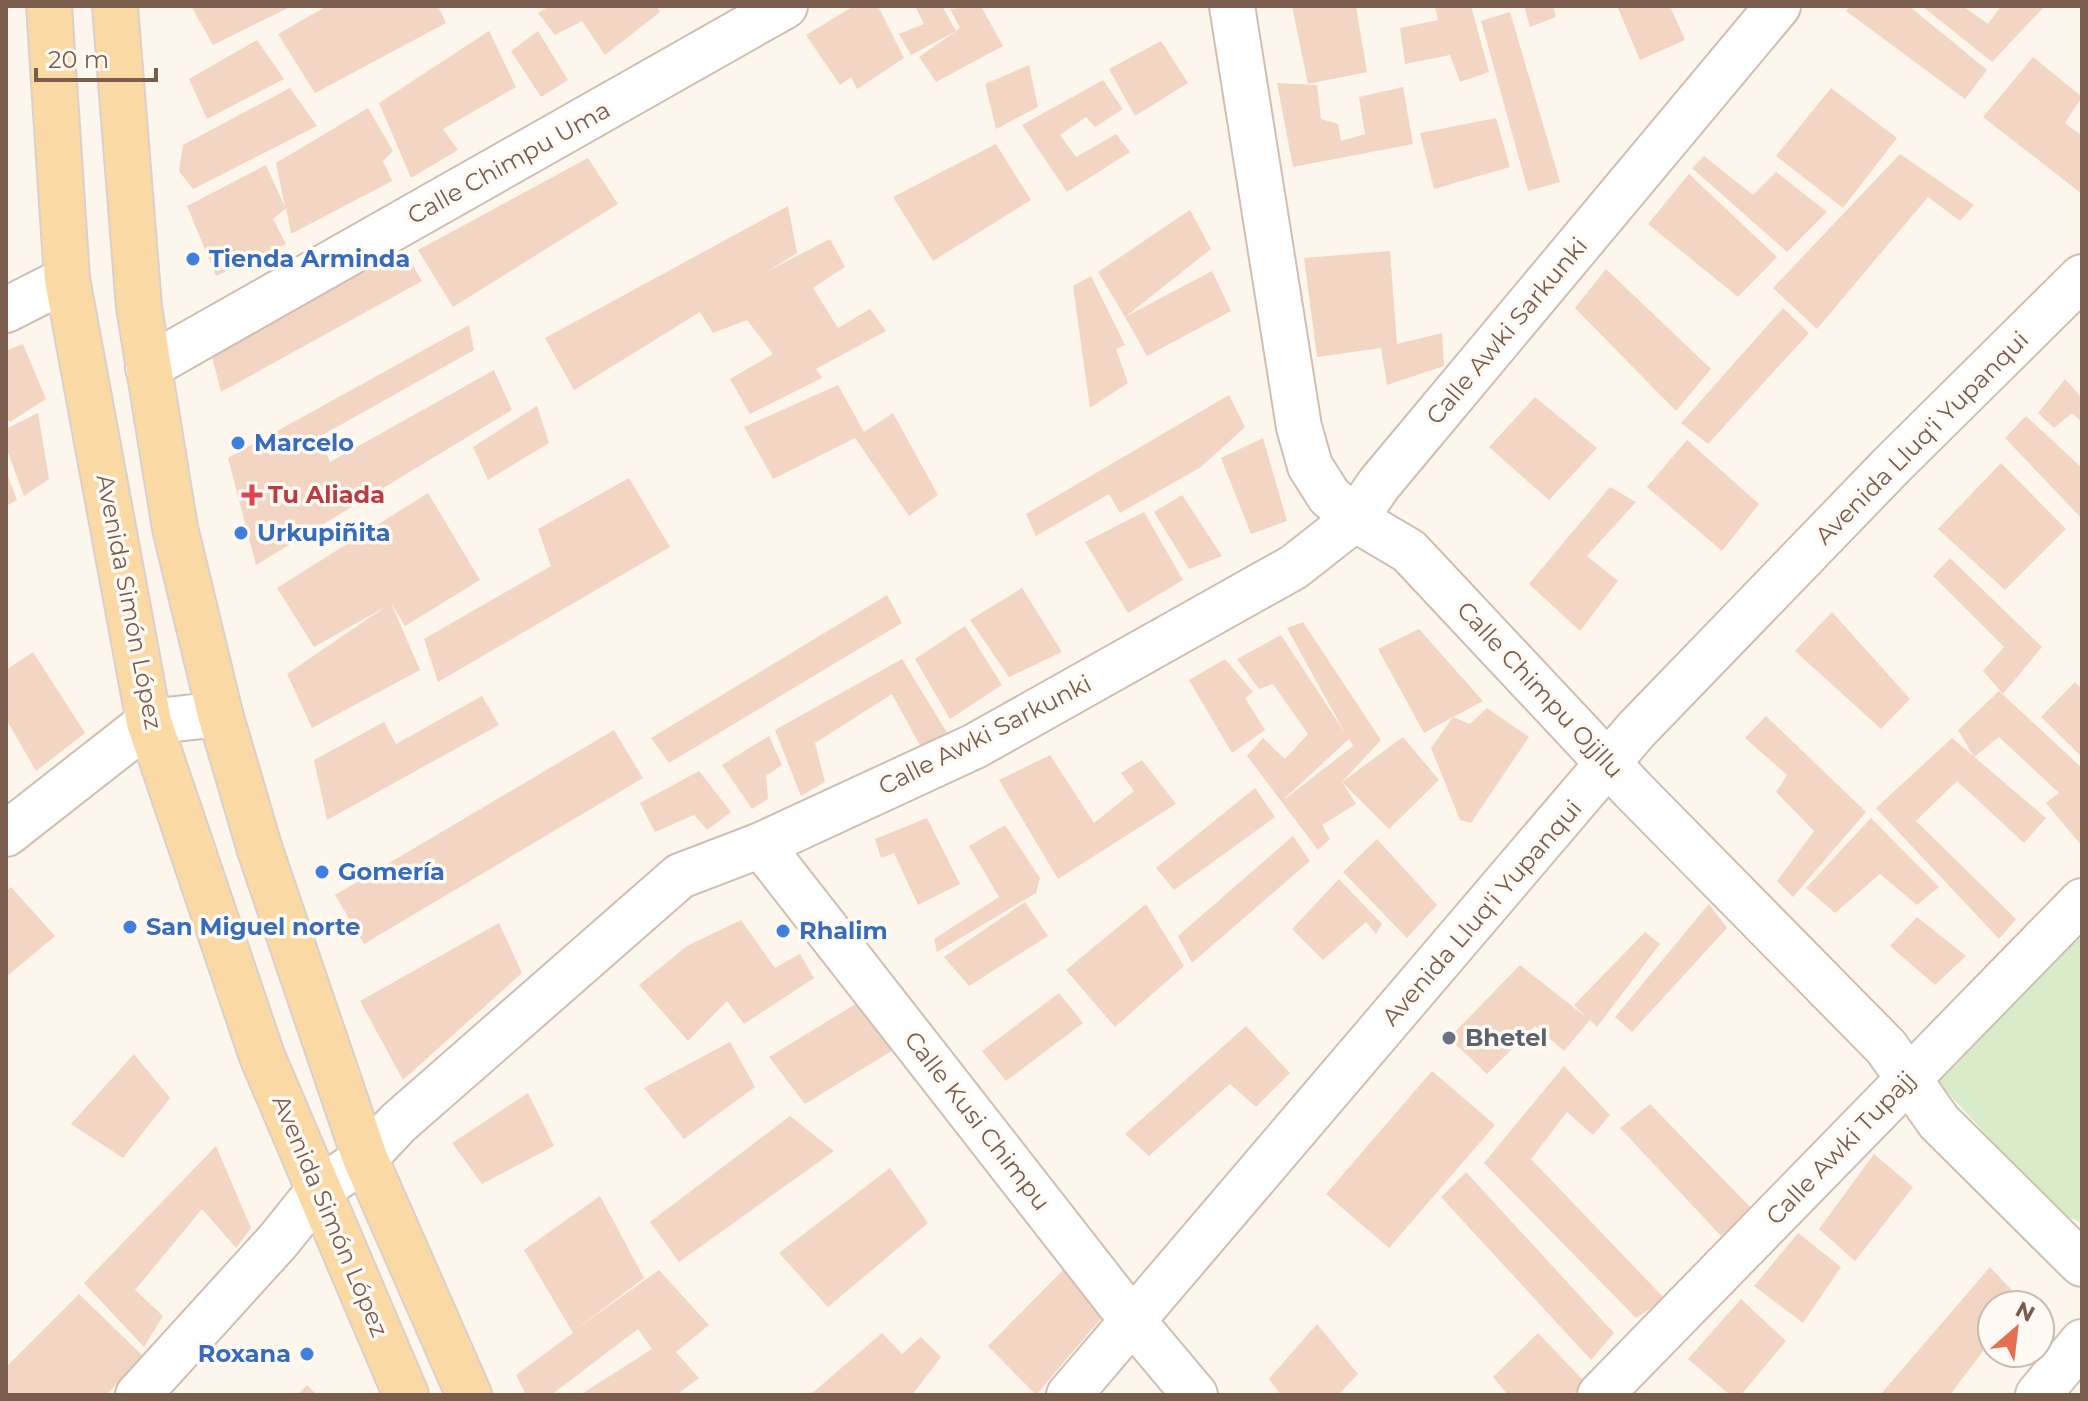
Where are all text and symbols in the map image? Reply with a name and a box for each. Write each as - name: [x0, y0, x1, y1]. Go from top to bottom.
- scale bar: [36, 32, 156, 82]
- text: 20 m: [48, 45, 109, 74]
- street label: Calle Chimpu Uma: [402, 95, 615, 230]
- street label: Calle Awki Sarkunki: [1420, 231, 1593, 430]
- place label: Tienda Arminda: [209, 244, 410, 273]
- marker: Tienda Arminda: [184, 250, 202, 268]
- street label: Avenida Lluq'i Yupanqui: [1809, 325, 2034, 550]
- place label: Marcelo: [254, 428, 354, 457]
- marker: Marcelo: [229, 434, 247, 452]
- street label: Avenida Simón López: [91, 472, 168, 732]
- place label: Tu Aliada: [268, 480, 385, 509]
- marker: Tu Aliada: [243, 486, 261, 504]
- place label: Urkupiñita: [257, 518, 390, 547]
- marker: Urkupiñita: [232, 524, 250, 542]
- street label: Calle Chimpu Ojjllu: [1451, 595, 1630, 784]
- street label: Calle Awki Sarkunki: [873, 668, 1096, 801]
- street label: Avenida Lluq'i Yupanqui: [1376, 794, 1588, 1031]
- place label: Gomería: [338, 857, 445, 886]
- marker: Gomería: [313, 863, 331, 881]
- place label: San Miguel norte: [146, 912, 360, 941]
- place label: Rhalim: [799, 916, 888, 945]
- marker: San Miguel norte: [121, 918, 139, 936]
- marker: Rhalim: [774, 922, 792, 940]
- place label: Bhetel: [1465, 1023, 1548, 1052]
- street label: Calle Kusi Chimpu: [898, 1025, 1056, 1216]
- marker: Bhetel: [1440, 1029, 1458, 1047]
- street label: Calle Awki Tupajj: [1760, 1065, 1921, 1231]
- street label: Avenida Simón López: [266, 1091, 394, 1341]
- north arrow: [1976, 1289, 2056, 1369]
- text: N: [2011, 1296, 2039, 1328]
- place label: Roxana: [198, 1339, 291, 1368]
- marker: Roxana: [298, 1345, 316, 1363]

